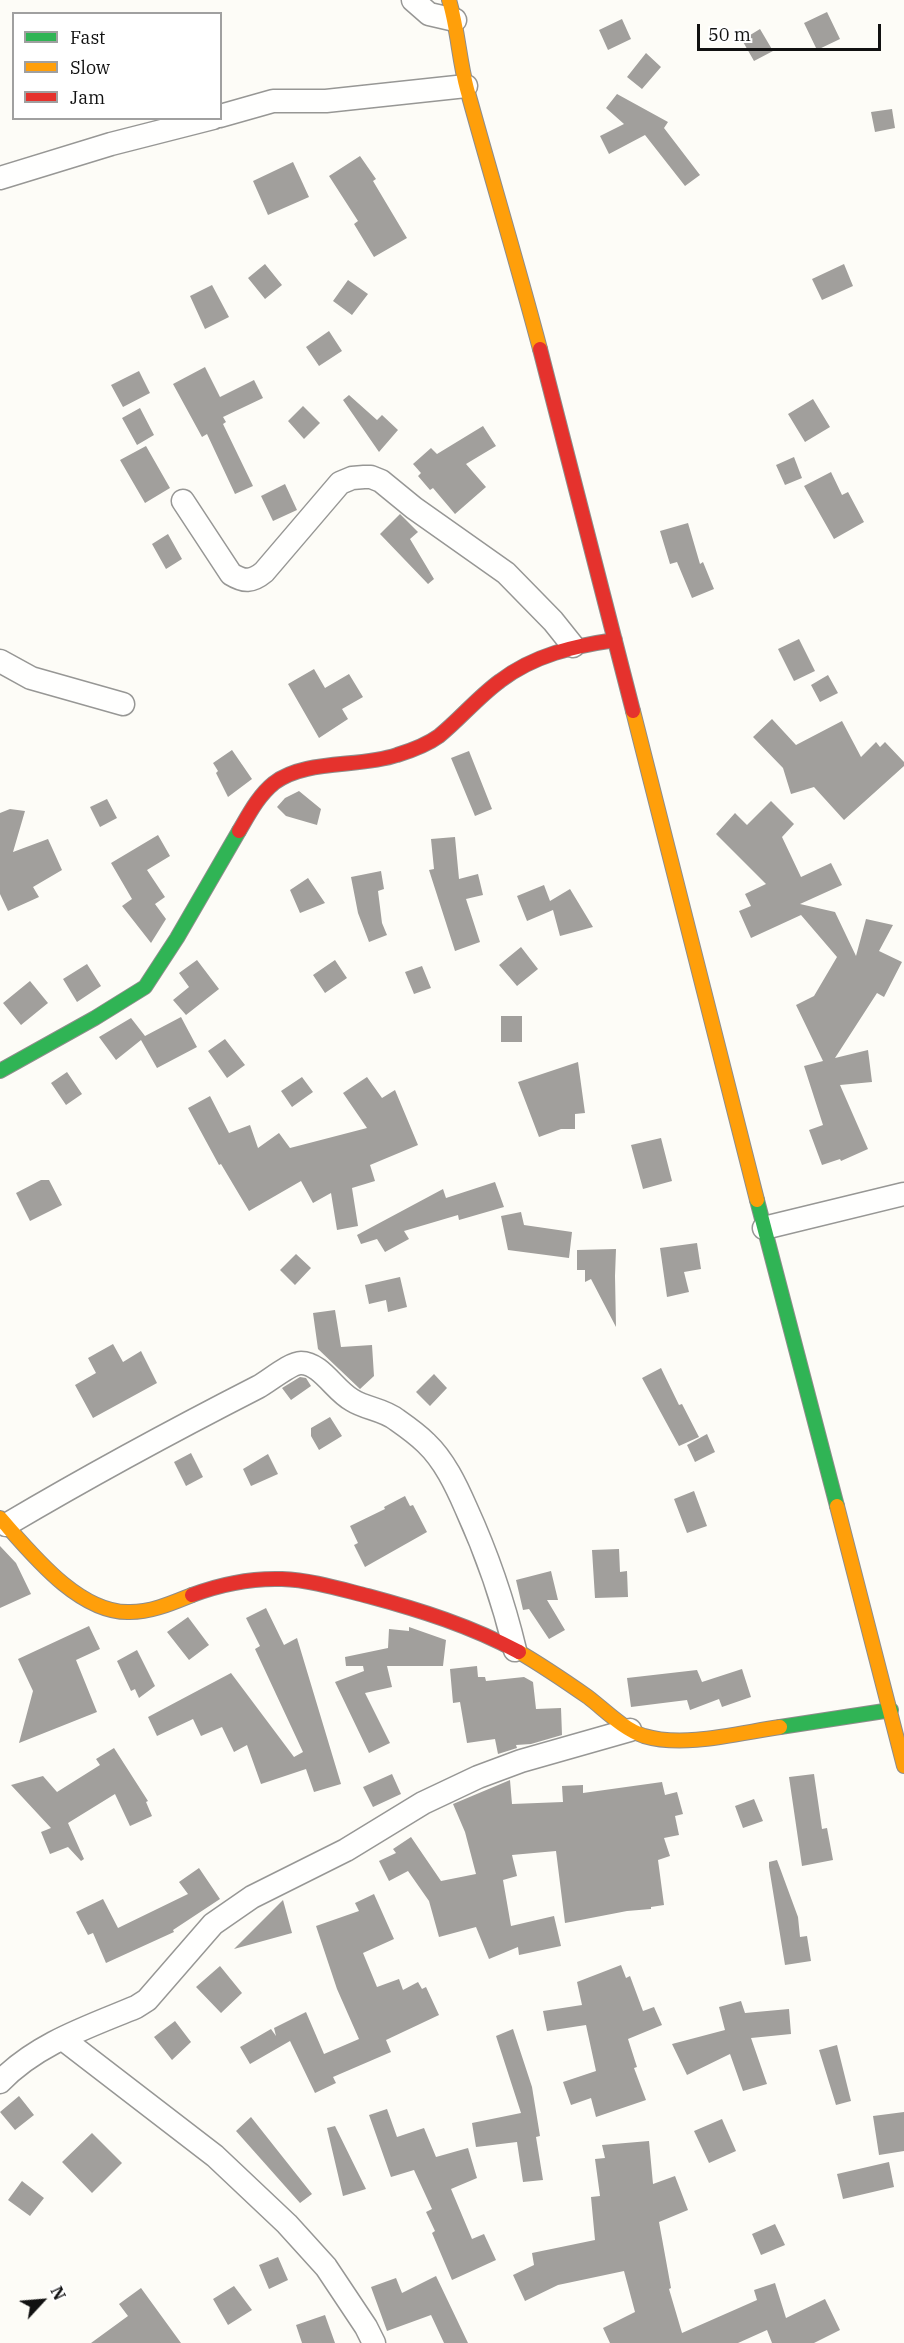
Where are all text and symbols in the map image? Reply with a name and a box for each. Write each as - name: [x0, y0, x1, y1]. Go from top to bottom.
- legend: [12, 12, 222, 120]
- scale bar: [700, 12, 884, 50]
- text: 50 m: [708, 23, 751, 46]
- text: Fast: [70, 26, 105, 49]
- text: Slow: [70, 56, 110, 79]
- text: Jam: [70, 86, 105, 109]
- north arrow: [12, 2271, 72, 2331]
- text: N: [46, 2283, 70, 2303]

